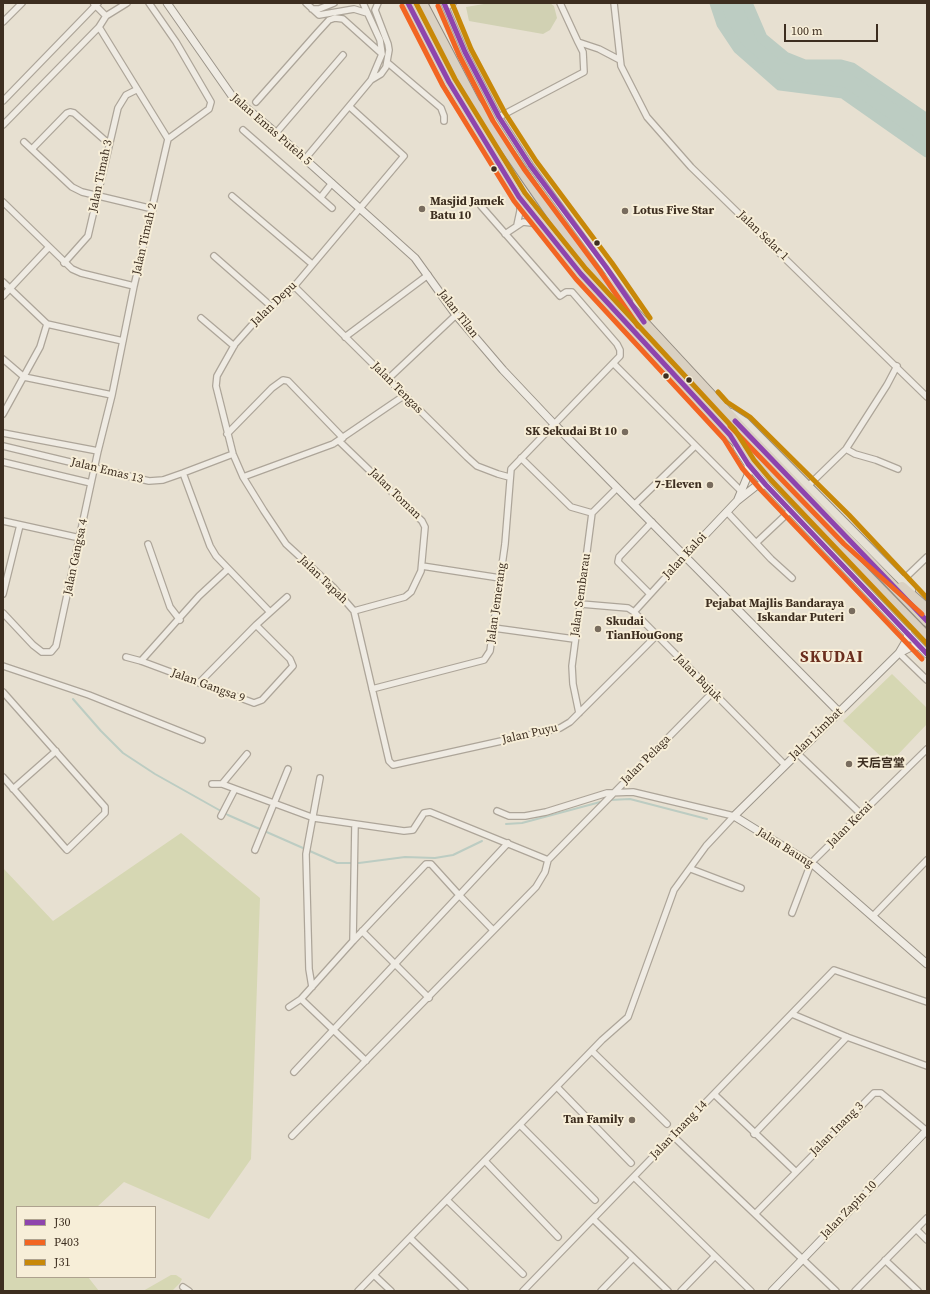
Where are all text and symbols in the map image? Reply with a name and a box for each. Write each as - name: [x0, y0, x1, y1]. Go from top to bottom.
- scale bar: [786, 16, 880, 42]
- text: 100 m: [791, 23, 823, 39]
- street label: Jalan Emas Puteh 5: [228, 91, 314, 169]
- street label: Jalan Timah 3: [86, 139, 116, 213]
- unlabelled marker: [489, 164, 499, 174]
- place label: Masjid Jamek Batu 10: [430, 195, 504, 223]
- street label: Jalan Timah 2: [130, 202, 160, 276]
- marker: Masjid Jamek Batu 10: [417, 204, 427, 214]
- place label: Lotus Five Star: [633, 204, 714, 218]
- marker: Lotus Five Star: [620, 206, 630, 216]
- street label: Jalan Selar 1: [734, 208, 792, 264]
- unlabelled marker: [592, 238, 602, 248]
- street label: Jalan Depu: [248, 279, 300, 329]
- street label: Jalan Tilan: [435, 287, 481, 341]
- street label: Jalan Tengas: [368, 359, 426, 417]
- unlabelled marker: [661, 371, 671, 381]
- unlabelled marker: [684, 375, 694, 385]
- place label: SK Sekudai Bt 10: [525, 425, 617, 439]
- marker: SK Sekudai Bt 10: [620, 427, 630, 437]
- street label: Jalan Emas 13: [69, 455, 145, 487]
- street label: Jalan Toman: [366, 466, 424, 522]
- place label: 7-Eleven: [655, 478, 702, 492]
- marker: 7-Eleven: [705, 480, 715, 490]
- street label: Jalan Gangsa 4: [61, 518, 91, 596]
- street label: Jalan Kaloi: [660, 530, 710, 582]
- street label: Jalan Sembarau: [568, 552, 594, 638]
- street label: Jalan Tapah: [295, 553, 351, 607]
- street label: Jalan Jemerang: [484, 562, 510, 644]
- place label: Pejabat Majlis Bandaraya Iskandar Puteri: [705, 597, 844, 625]
- marker: Pejabat Majlis Bandaraya Iskandar Puteri: [847, 606, 857, 616]
- place label: Skudai TianHouGong: [606, 615, 683, 643]
- marker: Skudai TianHouGong: [593, 624, 603, 634]
- district label: SKUDAI: [800, 648, 864, 668]
- street label: Jalan Bujuk: [671, 651, 725, 705]
- street label: Jalan Gangsa 9: [169, 666, 247, 706]
- street label: Jalan Limbat: [786, 705, 846, 763]
- street label: Jalan Puyu: [501, 721, 559, 747]
- street label: Jalan Pelaga: [618, 732, 674, 788]
- place label: 天后宫堂: [857, 757, 905, 771]
- marker: 天后宫堂: [844, 759, 854, 769]
- street label: Jalan Kerai: [824, 799, 876, 851]
- street label: Jalan Baung: [754, 825, 816, 871]
- street label: Jalan Inang 14: [647, 1098, 711, 1162]
- street label: Jalan Inang 3: [807, 1099, 867, 1159]
- place label: Tan Family: [563, 1113, 624, 1127]
- marker: Tan Family: [627, 1115, 637, 1125]
- street label: Jalan Zapin 10: [818, 1178, 880, 1242]
- legend: [16, 1206, 156, 1278]
- text: J30: [54, 1214, 71, 1230]
- text: P403: [54, 1234, 79, 1250]
- text: J31: [54, 1254, 71, 1270]

